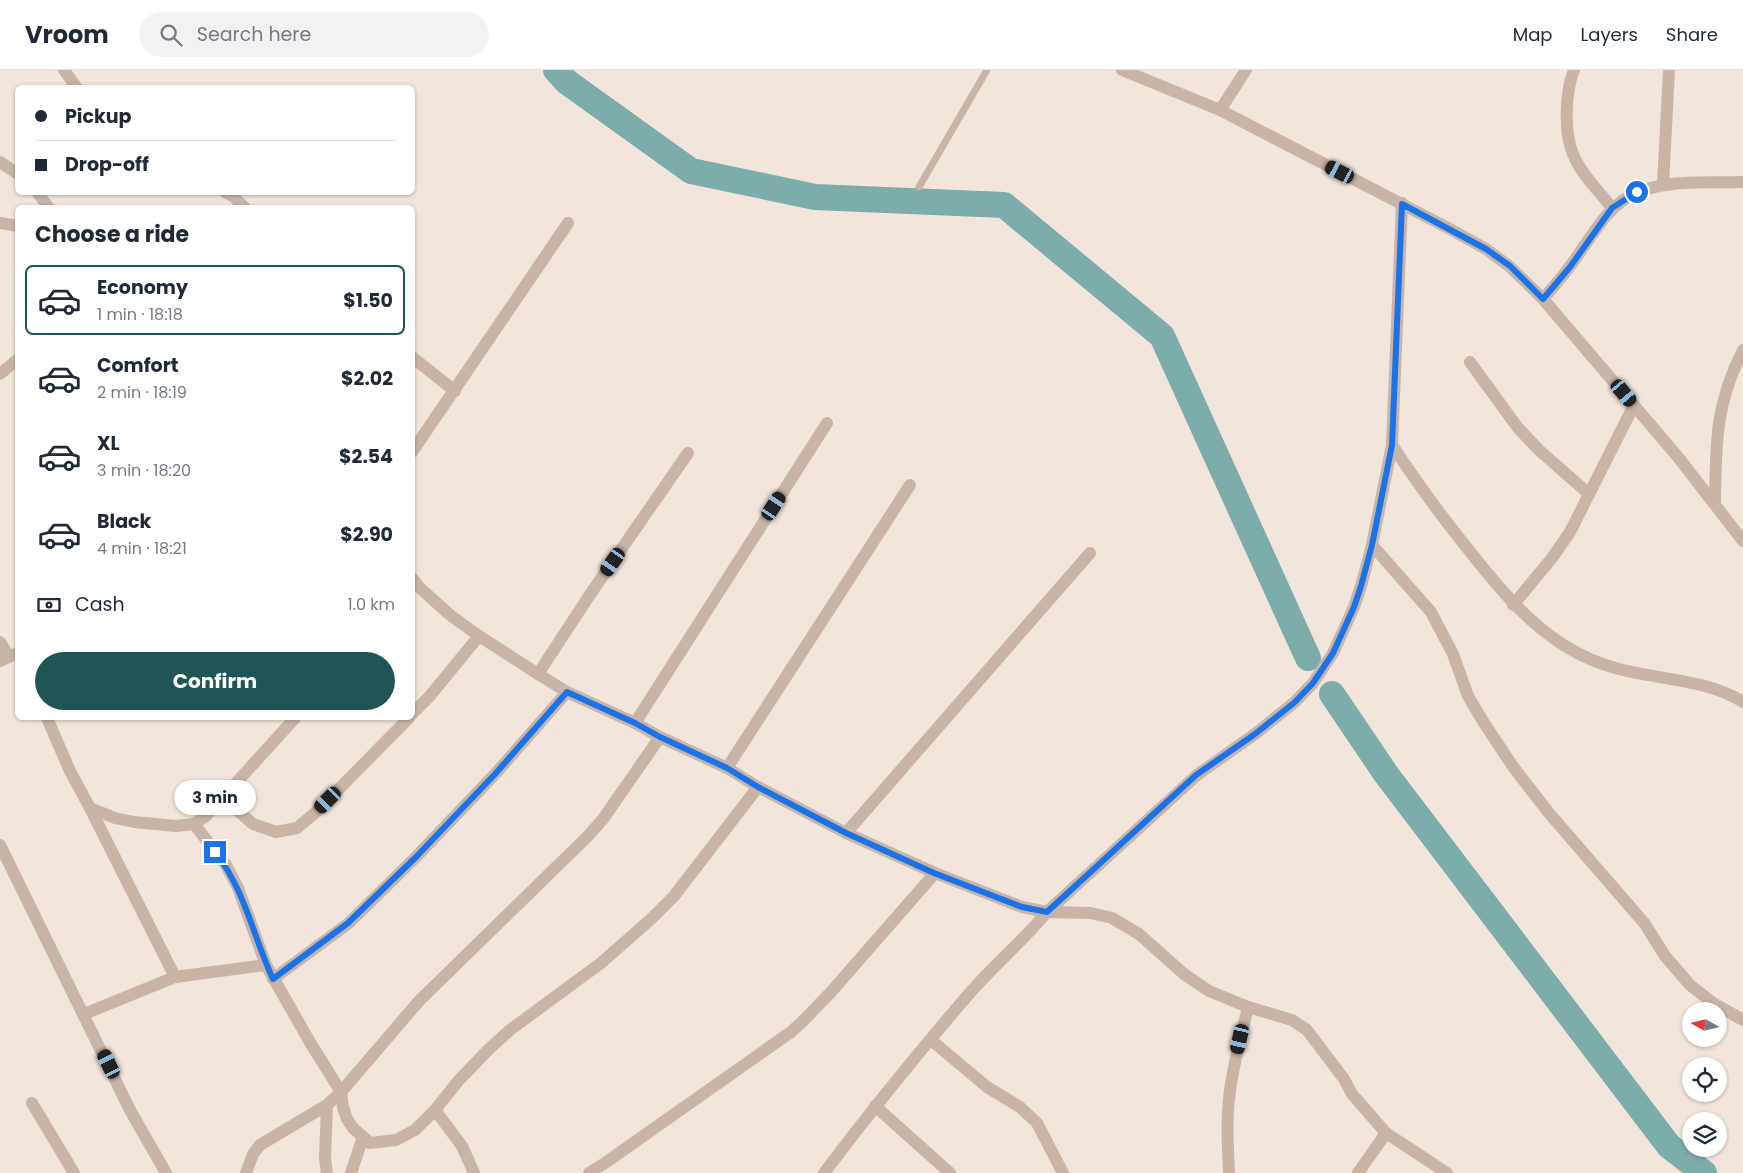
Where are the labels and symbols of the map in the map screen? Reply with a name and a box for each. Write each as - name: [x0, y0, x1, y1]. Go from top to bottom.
- car: [1323, 159, 1356, 185]
- route start: [1626, 181, 1648, 203]
- car: [1608, 377, 1639, 409]
- car: [759, 489, 788, 523]
- car: [598, 545, 627, 579]
- callout: 3 min: [174, 780, 256, 814]
- car: [312, 784, 343, 816]
- route end: [204, 841, 226, 863]
- north arrow: [1682, 1002, 1728, 1048]
- car: [1229, 1023, 1250, 1055]
- car: [95, 1047, 122, 1081]

